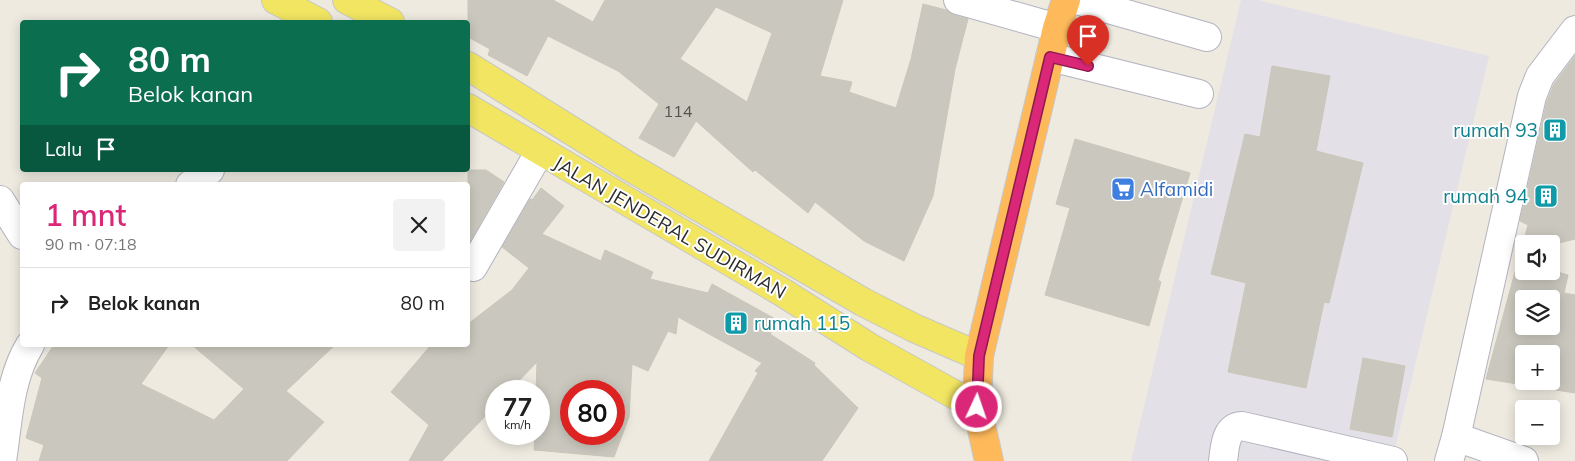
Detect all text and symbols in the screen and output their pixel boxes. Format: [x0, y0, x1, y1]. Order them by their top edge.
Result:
pin [1067, 15, 1109, 66]
icon: arrive [1074, 22, 1102, 50]
text: 80 m [128, 37, 211, 81]
icon: right [45, 40, 110, 105]
text: Belok kanan [128, 80, 253, 108]
house number: 114 [664, 101, 693, 121]
building icon: rumah 93 [1542, 117, 1568, 143]
place label: rumah 93 [1453, 118, 1538, 142]
icon: arrive [92, 135, 120, 163]
text: Lalu [45, 137, 82, 161]
street label: JALAN JENDERAL SUDIRMAN [549, 150, 791, 304]
supermarket icon: Alfamidi [1110, 176, 1136, 202]
place label: Alfamidi [1140, 177, 1213, 201]
building icon: rumah 94 [1533, 183, 1559, 209]
place label: rumah 94 [1443, 184, 1528, 208]
text: 1 mnt [45, 196, 126, 234]
button: close [393, 199, 445, 251]
text: 90 m · 07:18 [45, 234, 137, 254]
map controls [1515, 235, 1560, 445]
button: sound [1515, 235, 1560, 280]
icon: right [45, 289, 73, 317]
button: layers [1515, 290, 1560, 335]
text: Belok kanan [88, 291, 200, 315]
text: 80 m [401, 291, 445, 315]
building icon: rumah 115 [723, 310, 749, 336]
place label: rumah 115 [754, 311, 850, 335]
button: + [1515, 345, 1560, 390]
speed limit sign: 80 [560, 380, 625, 445]
position arrow [950, 380, 1002, 432]
text: 77 [502, 391, 533, 422]
button: − [1515, 400, 1560, 445]
text: km/h [504, 417, 531, 432]

